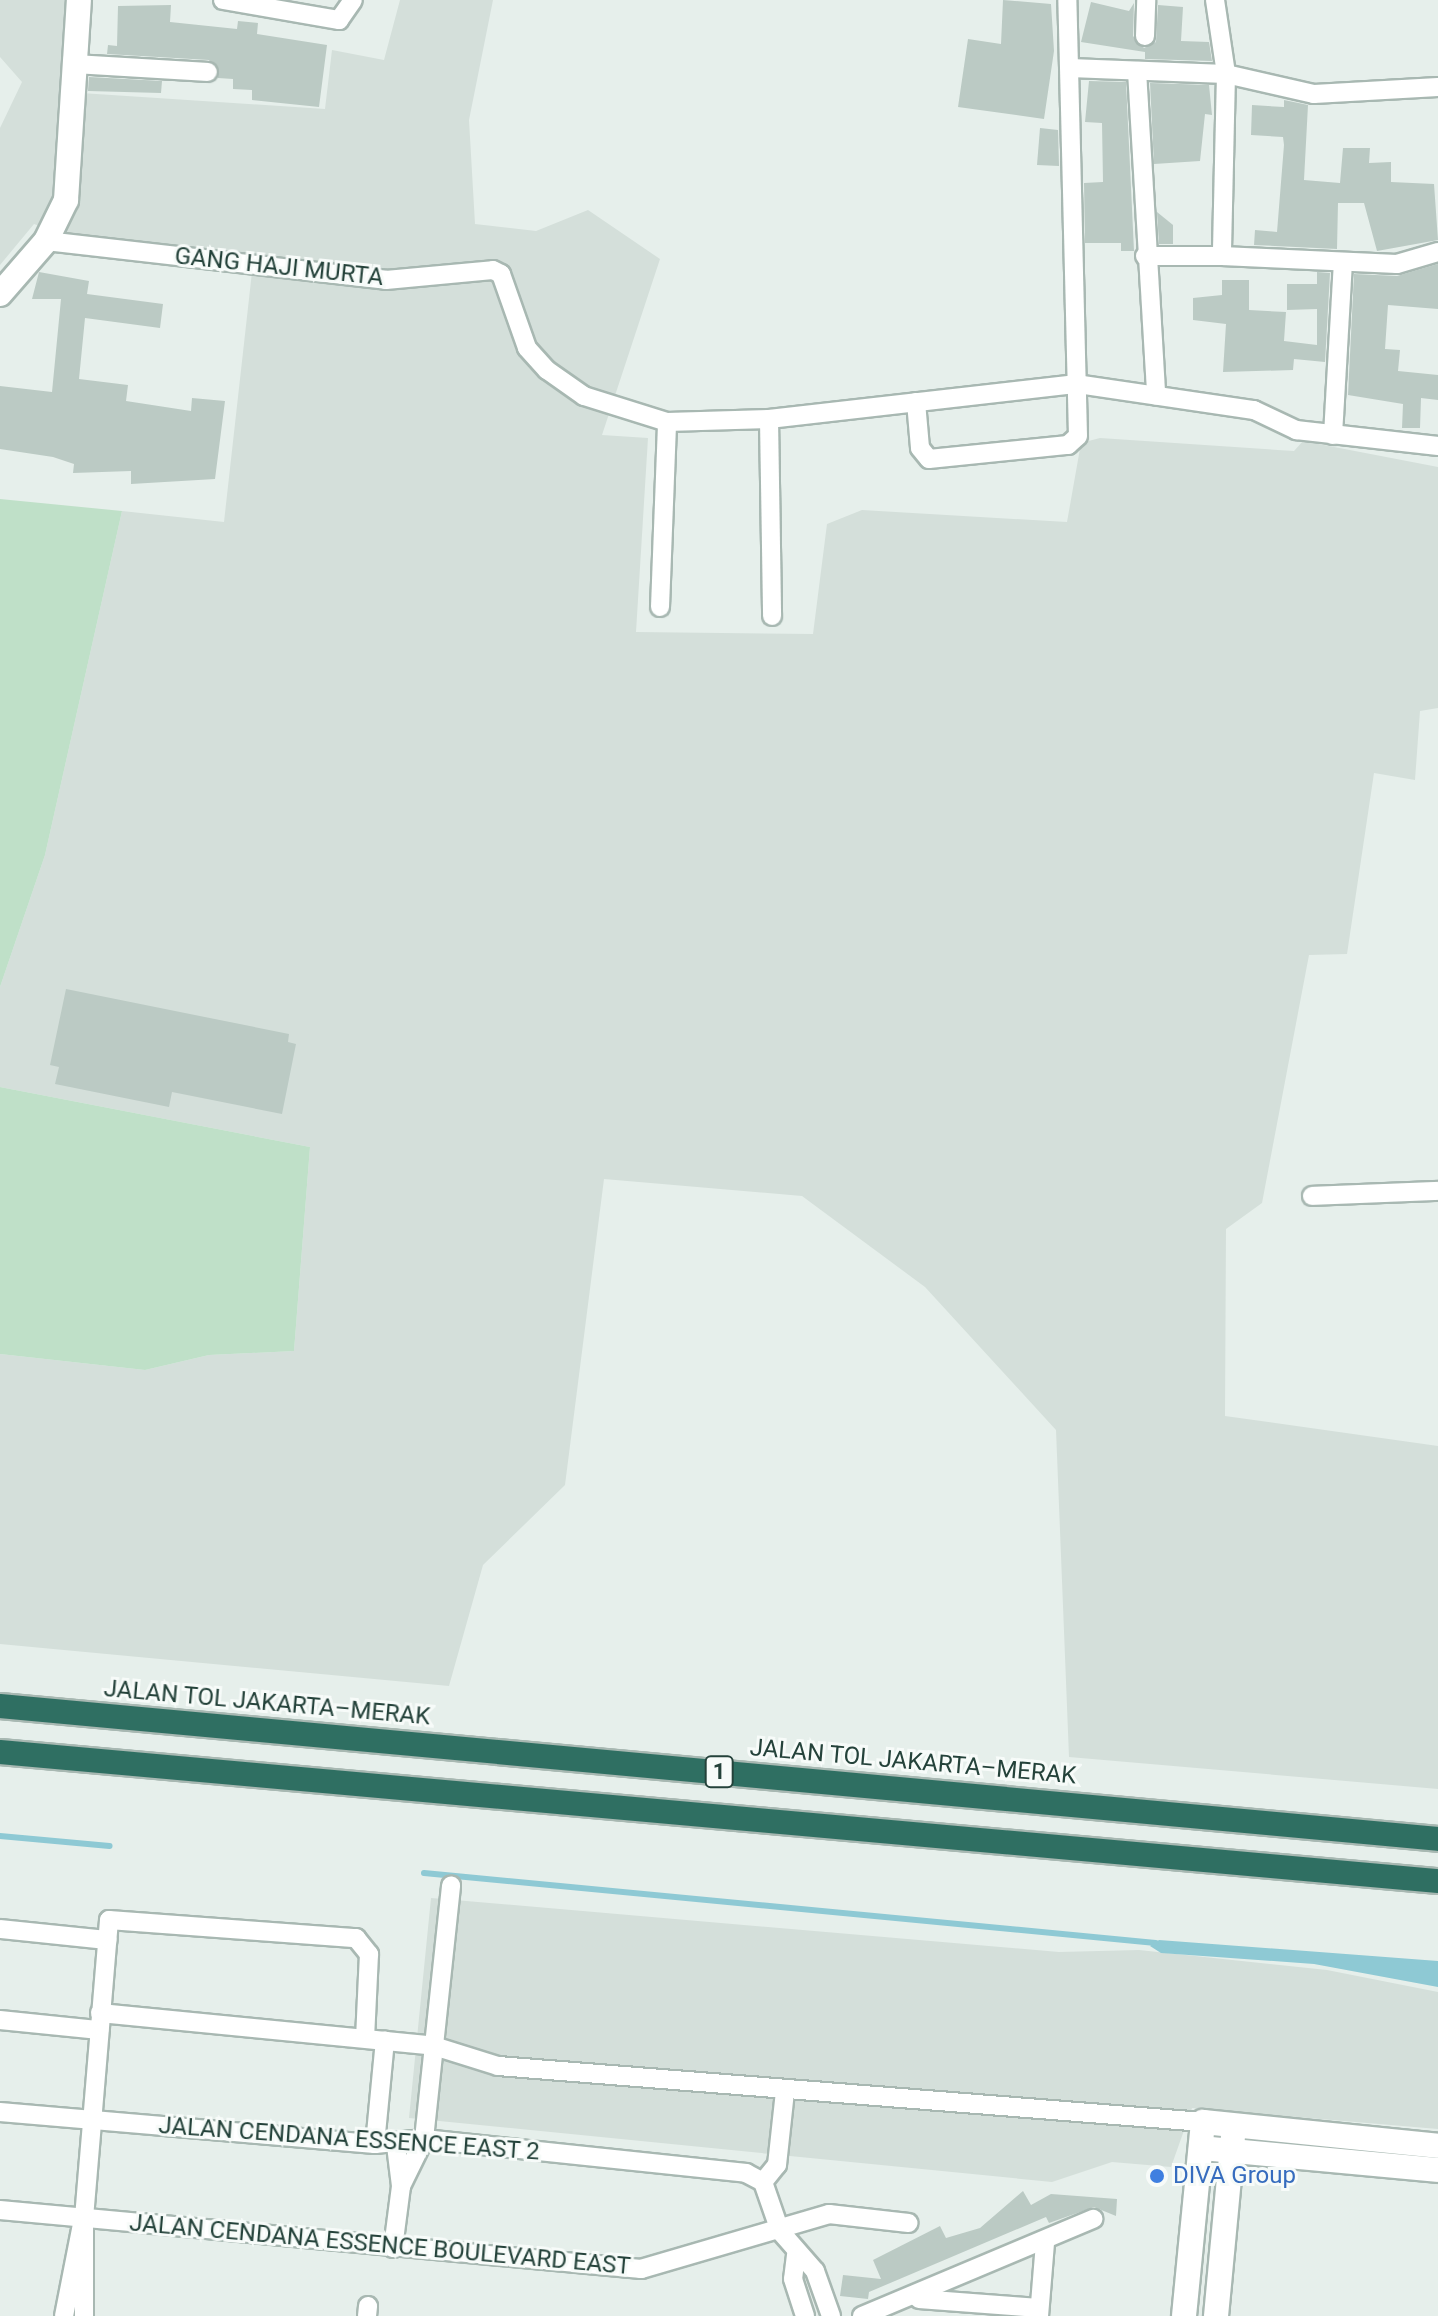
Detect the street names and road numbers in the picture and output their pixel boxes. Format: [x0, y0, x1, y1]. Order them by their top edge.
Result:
street label: GANG HAJI MURTA [173, 242, 385, 292]
street label: JALAN TOL JAKARTA–MERAK [102, 1674, 432, 1732]
street label: JALAN TOL JAKARTA–MERAK [748, 1733, 1078, 1791]
road number: 1 [703, 1754, 735, 1790]
street label: JALAN CENDANA ESSENCE EAST 2 [157, 2111, 541, 2167]
street label: JALAN CENDANA ESSENCE BOULEVARD EAST [128, 2209, 632, 2281]

